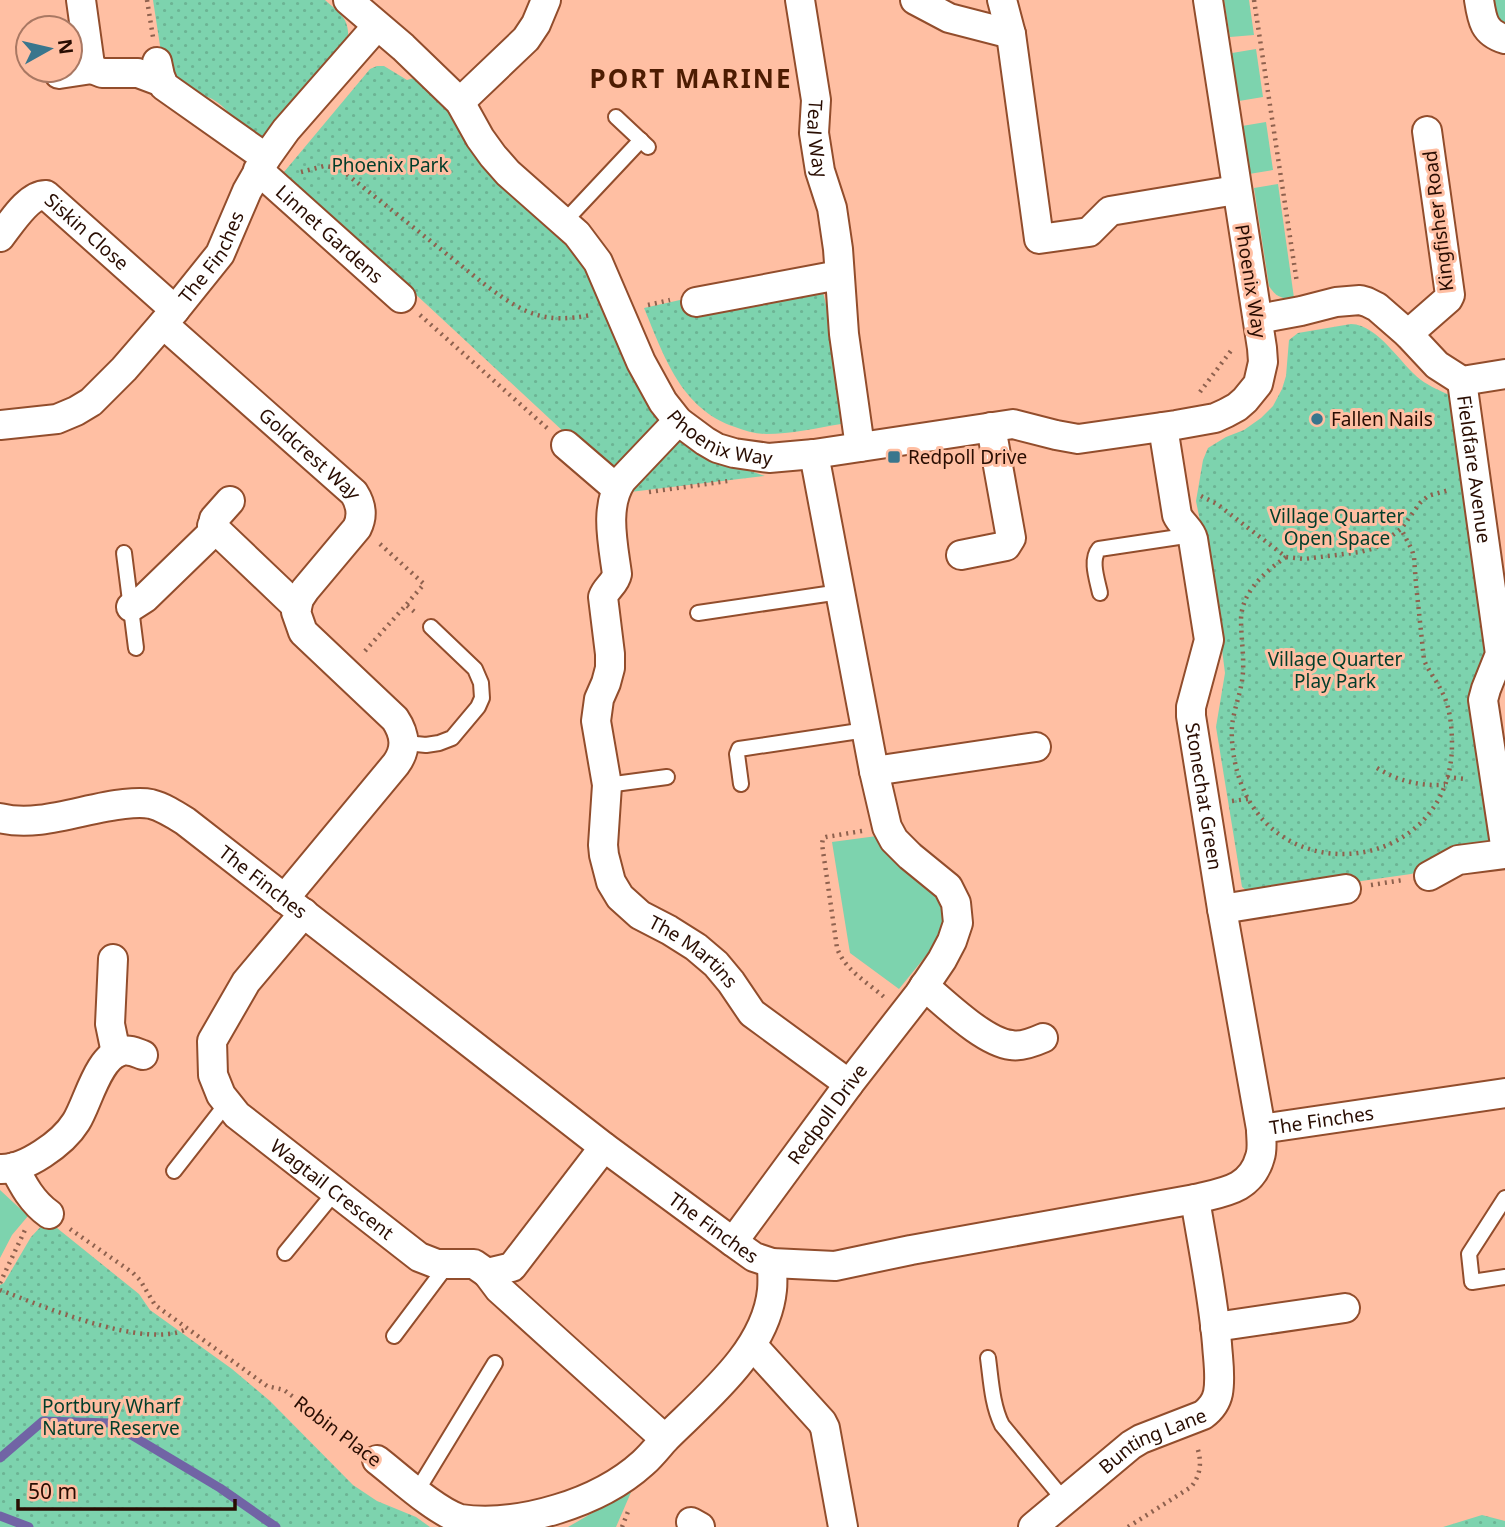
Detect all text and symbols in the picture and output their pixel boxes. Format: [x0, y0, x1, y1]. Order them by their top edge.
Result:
north arrow [14, 14, 84, 84]
text: N [52, 37, 80, 56]
district label: PORT MARINE [590, 60, 792, 96]
street label: Teal Way [801, 99, 834, 181]
street label: Kingfisher Road [1416, 149, 1460, 293]
park label: Phoenix Park [331, 152, 449, 178]
street label: Linnet Gardens [270, 179, 389, 289]
street label: Siskin Close [39, 187, 135, 276]
street label: The Finches [173, 207, 250, 309]
street label: Phoenix Way [1229, 222, 1273, 340]
street label: Fieldfare Avenue [1451, 393, 1497, 545]
street label: Goldcrest Way [253, 402, 368, 504]
street label: Phoenix Way [661, 404, 775, 471]
place label: Fallen Nails [1331, 406, 1433, 432]
marker: Fallen Nails [1309, 411, 1325, 427]
place label: Redpoll Drive [908, 444, 1027, 470]
marker: Redpoll Drive [886, 449, 902, 465]
park label: Village Quarter Open Space [1270, 503, 1404, 551]
park label: Village Quarter Play Park [1268, 646, 1402, 694]
street label: Stonechat Green [1179, 721, 1229, 872]
street label: The Finches [214, 839, 313, 924]
street label: The Martins [645, 909, 744, 993]
street label: Redpoll Drive [781, 1058, 873, 1170]
street label: The Finches [1268, 1100, 1375, 1141]
street label: Wagtail Crescent [265, 1133, 399, 1246]
street label: The Finches [664, 1186, 764, 1269]
street label: Robin Place [289, 1389, 387, 1473]
park label: Portbury Wharf Nature Reserve [42, 1393, 181, 1441]
street label: Bunting Lane [1093, 1402, 1210, 1480]
scale bar [18, 1468, 234, 1512]
text: 50 m [28, 1477, 77, 1505]

